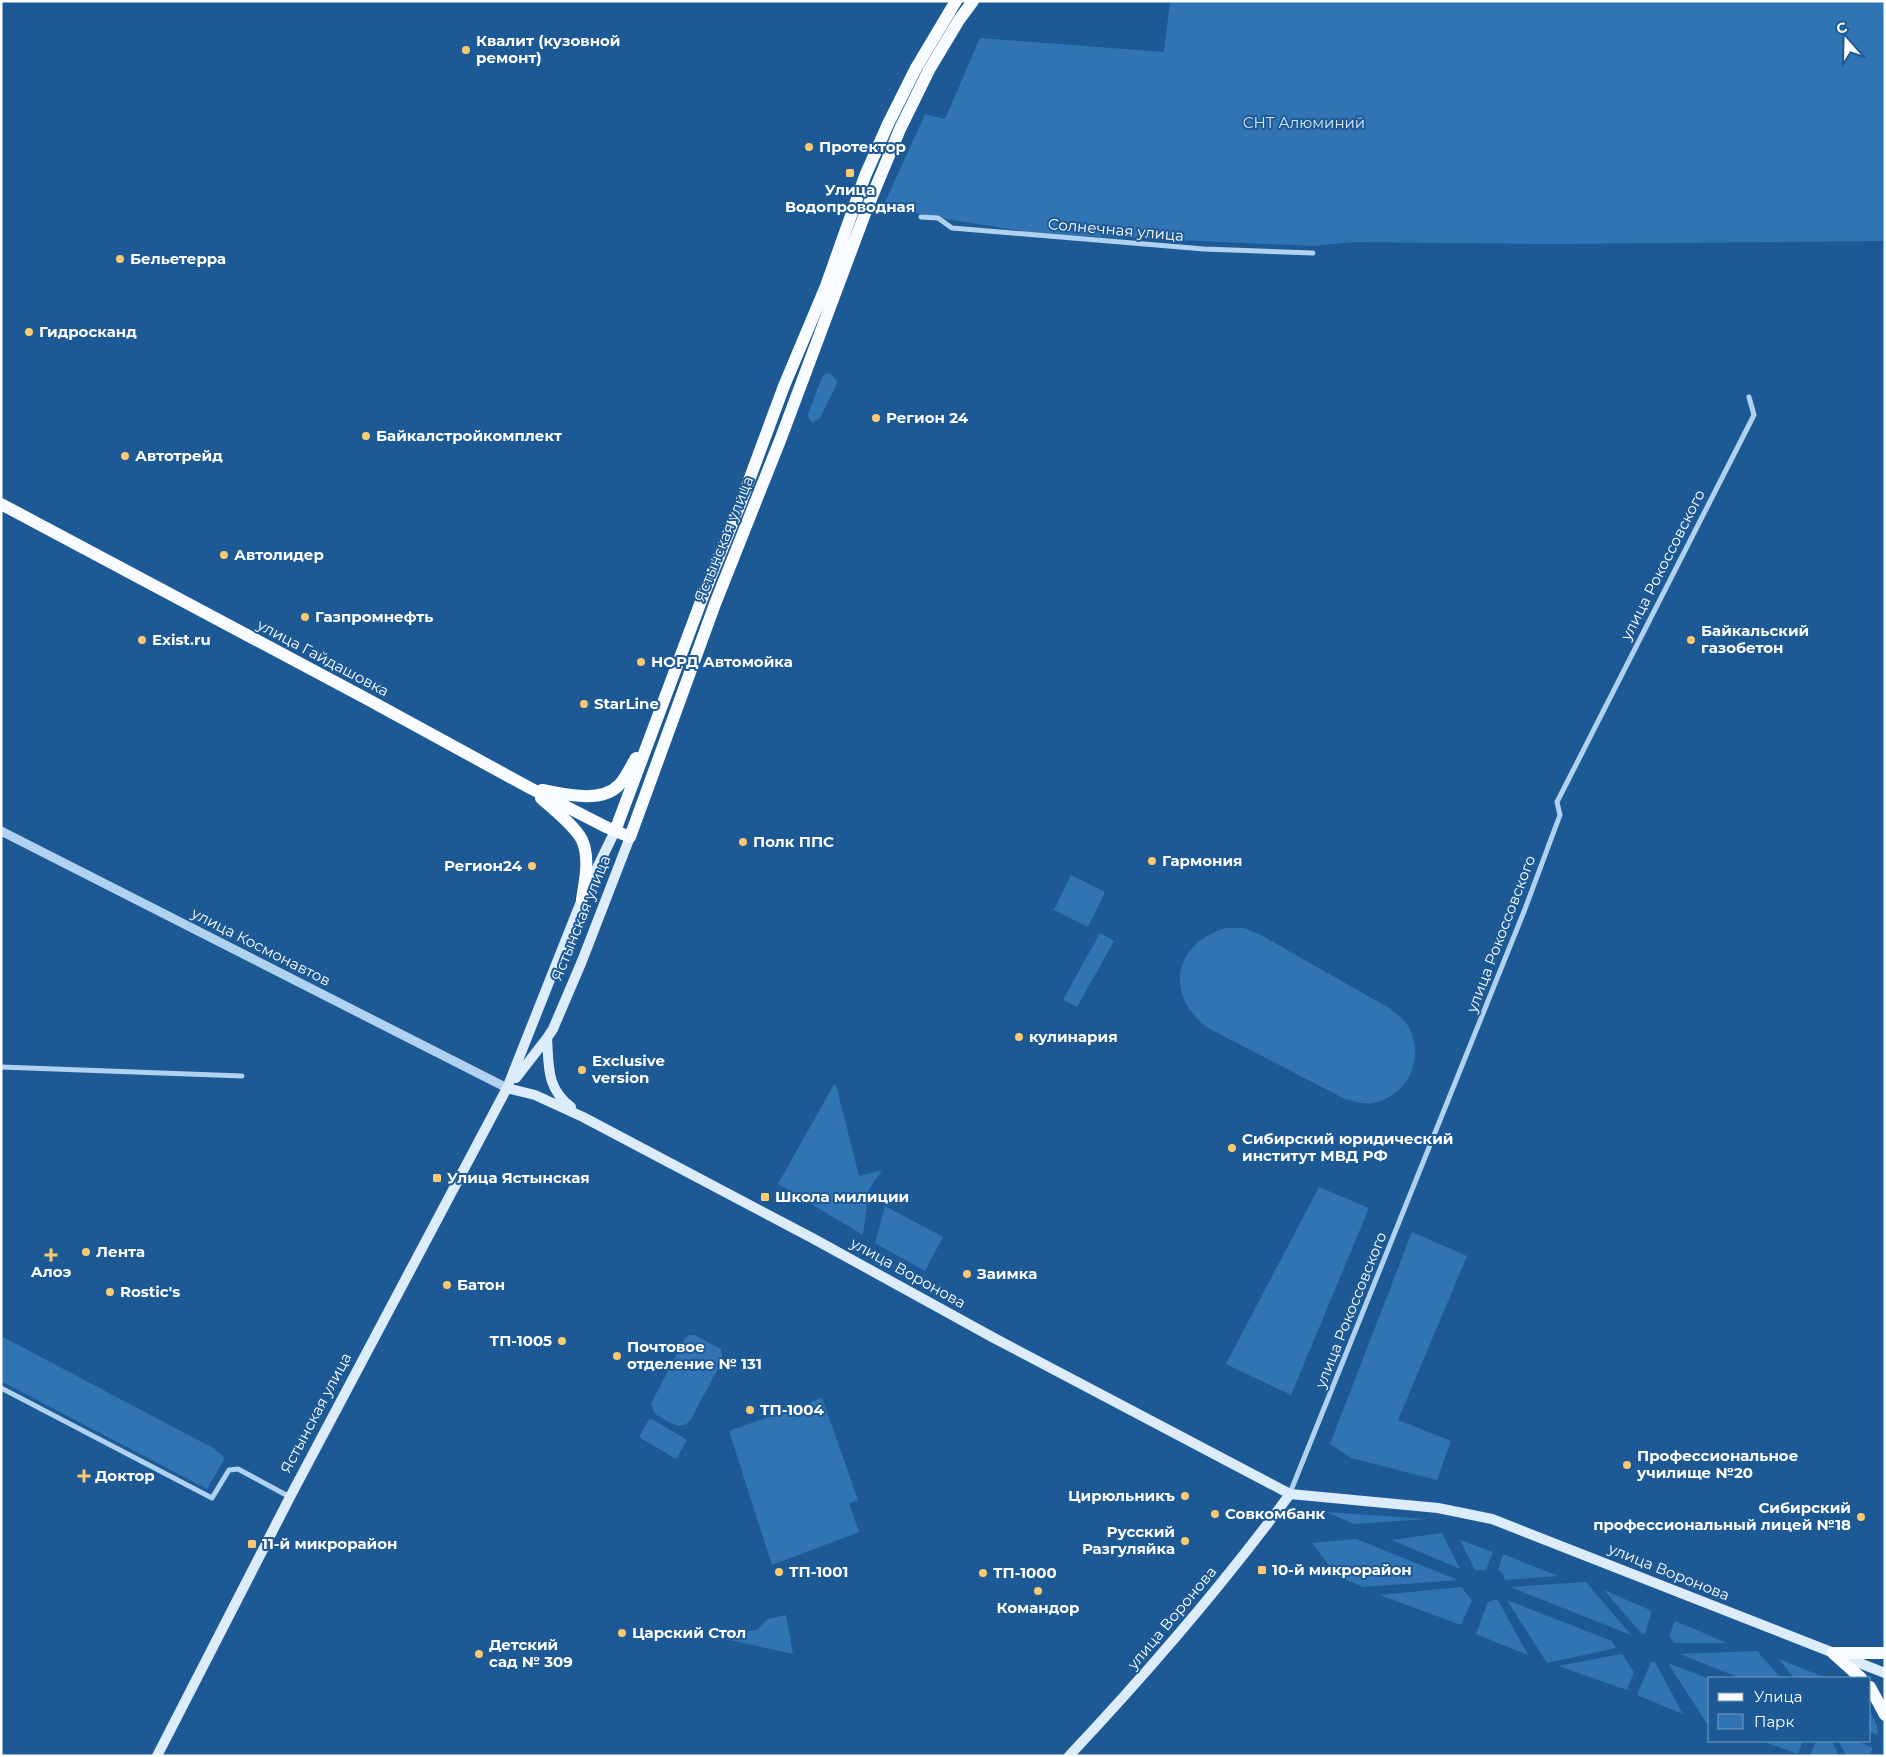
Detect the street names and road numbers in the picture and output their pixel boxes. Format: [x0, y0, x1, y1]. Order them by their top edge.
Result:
street label: Солнечная улица [1047, 214, 1185, 245]
street label: Ястынская улица [690, 473, 757, 604]
street label: улица Рокоссовского [1616, 486, 1709, 644]
street label: улица Гайдашовка [253, 614, 392, 700]
street label: Ястынская улица [547, 852, 614, 983]
street label: улица Рокоссовского [1461, 853, 1539, 1016]
street label: улица Космонавтов [188, 903, 334, 990]
street label: улица Рокоссовского [1310, 1229, 1391, 1392]
street label: улица Воронова [846, 1233, 969, 1312]
street label: Ястынская улица [276, 1349, 355, 1476]
street label: улица Воронова [1605, 1538, 1733, 1604]
street label: улица Воронова [1122, 1562, 1220, 1674]

